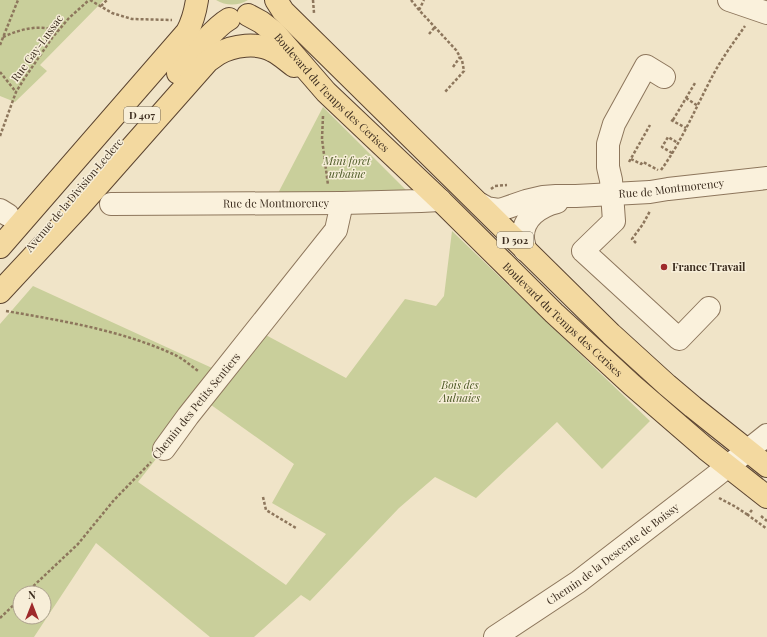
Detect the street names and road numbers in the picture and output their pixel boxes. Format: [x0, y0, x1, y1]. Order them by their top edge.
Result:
street label: Rue Gay-Lussac [7, 11, 66, 84]
street label: Boulevard du Temps des Cerises [271, 30, 393, 155]
road number: D 407 [124, 107, 160, 123]
street label: Avenue de la Division Leclerc [21, 135, 126, 255]
street label: Rue de Montmorency [618, 175, 725, 201]
street label: Rue de Montmorency [223, 195, 330, 211]
road number: D 502 [497, 232, 533, 248]
street label: Boulevard du Temps des Cerises [500, 259, 626, 380]
street label: Chemin des Petits Sentiers [148, 349, 243, 462]
street label: Chemin de la Descente de Boissy [543, 499, 682, 608]

